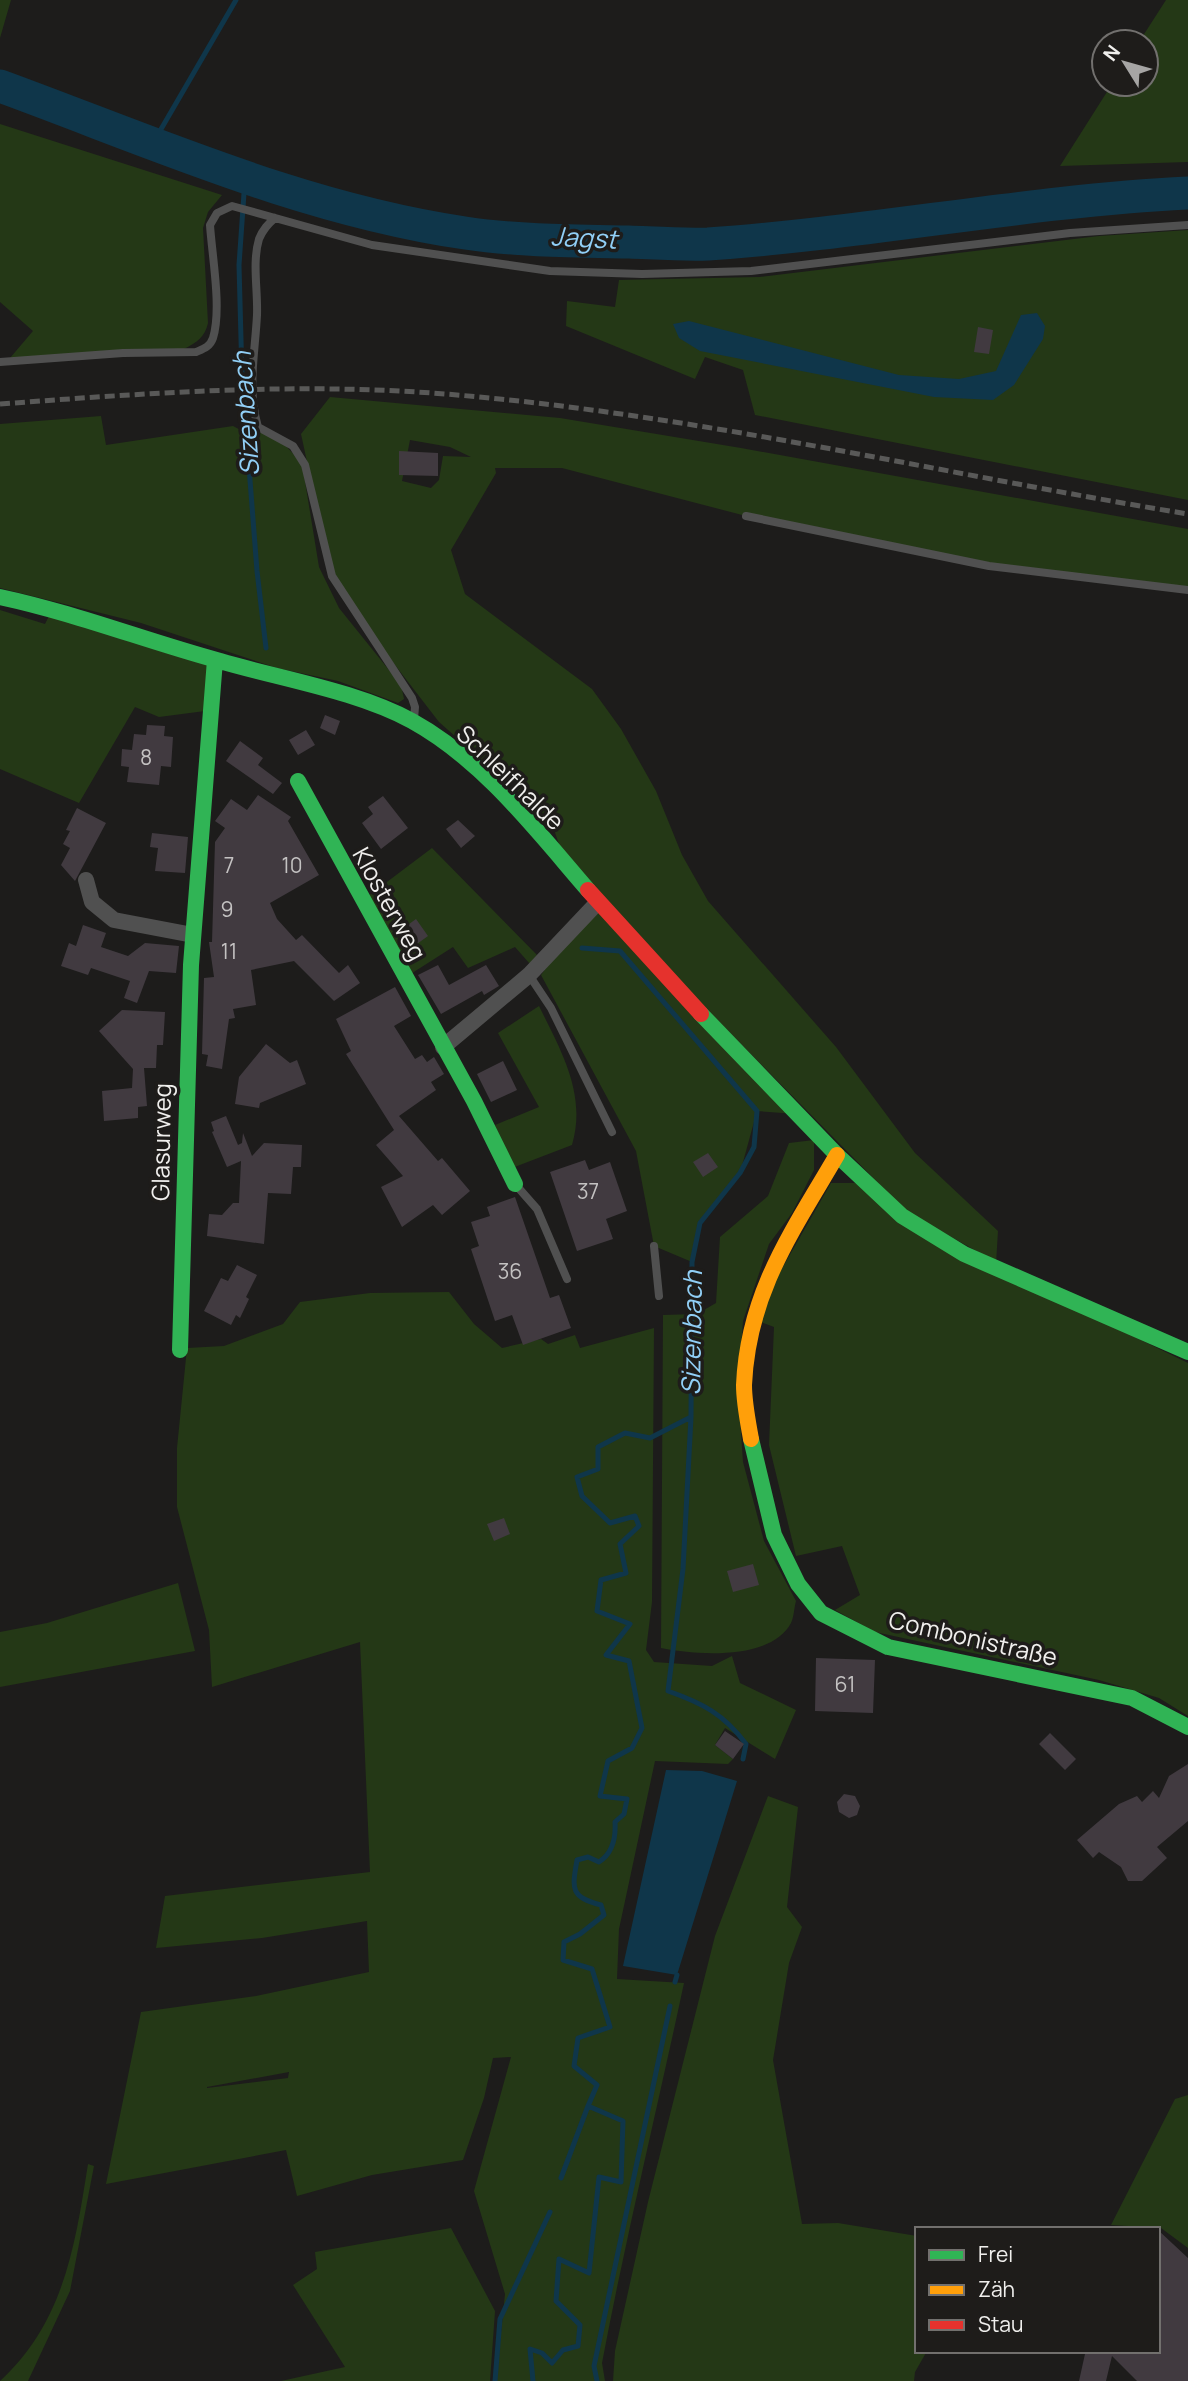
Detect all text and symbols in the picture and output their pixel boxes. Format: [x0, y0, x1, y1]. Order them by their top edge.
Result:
north arrow [1090, 28, 1160, 98]
text: N [1097, 39, 1126, 66]
water label: Jagst [550, 217, 621, 257]
water label: Sizenbach [223, 349, 267, 478]
street label: Schleifhalde [450, 717, 572, 837]
house number: 8 [140, 743, 152, 771]
street label: Klosterweg [346, 841, 435, 966]
house number: 7 [224, 851, 234, 879]
house number: 10 [282, 851, 303, 879]
house number: 9 [220, 895, 234, 923]
house number: 11 [221, 937, 237, 965]
street label: Glasurweg [143, 1083, 178, 1201]
house number: 37 [577, 1177, 599, 1205]
house number: 36 [498, 1257, 522, 1285]
water label: Sizenbach [672, 1269, 710, 1396]
street label: Combonistraße [886, 1602, 1061, 1673]
house number: 61 [835, 1670, 855, 1698]
legend [915, 2227, 1160, 2353]
text: Frei [978, 2240, 1013, 2268]
text: Zäh [978, 2275, 1015, 2303]
text: Stau [978, 2310, 1024, 2338]

